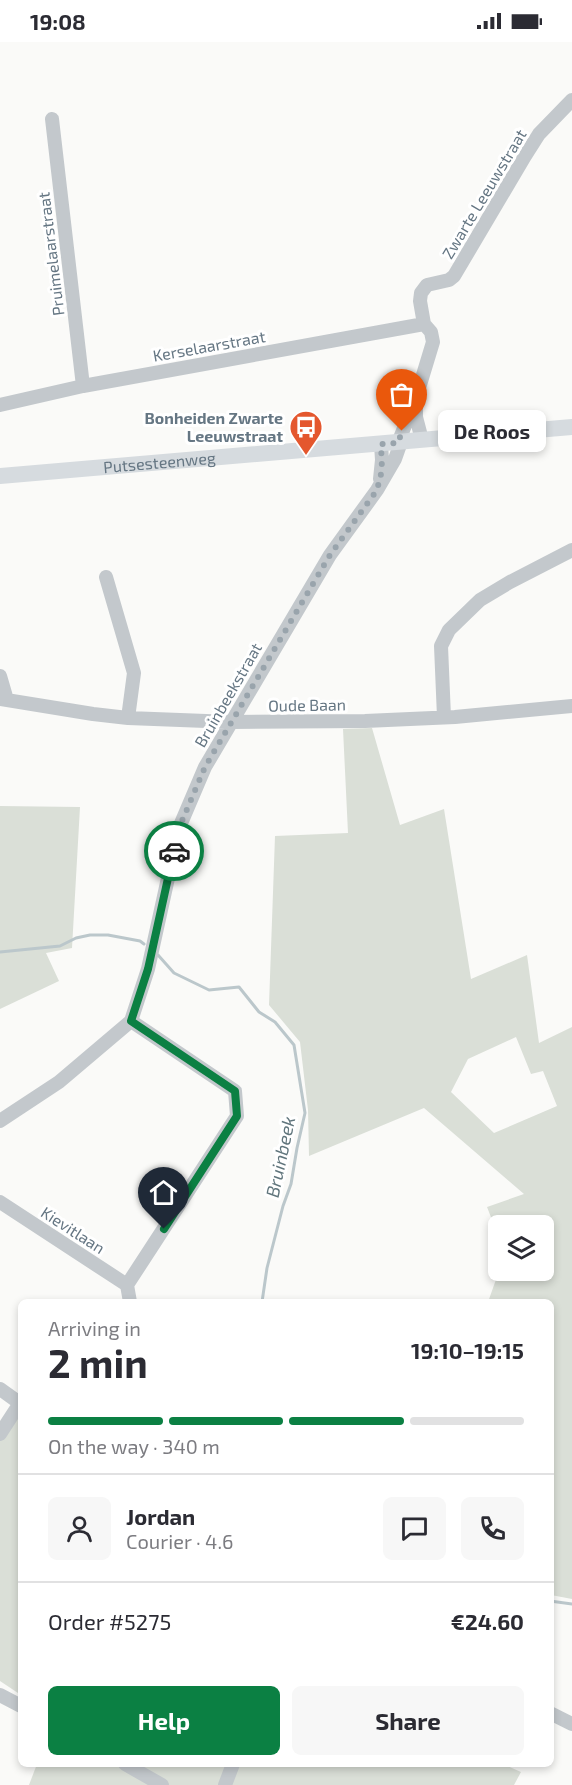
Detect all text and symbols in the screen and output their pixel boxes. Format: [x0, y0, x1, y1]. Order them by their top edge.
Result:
text: 19:08 [30, 8, 86, 34]
street label: Zwarte Leeuwstraat [437, 126, 530, 262]
street label: Pruimelaarstraat [33, 191, 68, 317]
street label: Kerselaarstraat [151, 326, 267, 365]
pin [376, 369, 427, 431]
icon: bag [385, 378, 418, 411]
place label: Bonheiden Zwarte Leeuwstraat [145, 408, 283, 445]
bus stop icon: Bonheiden Zwarte Leeuwstraat [288, 409, 324, 456]
callout: De Roos [438, 410, 546, 452]
text: De Roos [454, 419, 530, 443]
street label: Putsesteenweg [102, 448, 216, 476]
street label: Bruinbeekstraat [190, 639, 265, 750]
street label: Oude Baan [268, 694, 346, 715]
courier [144, 821, 204, 881]
icon: car [158, 835, 191, 868]
water label: Bruinbeek [261, 1114, 299, 1199]
pin [138, 1167, 189, 1229]
icon: home [147, 1176, 180, 1209]
street label: Kievitlaan [38, 1202, 109, 1257]
map controls [488, 1215, 554, 1281]
button: layers [488, 1215, 554, 1281]
text: Arriving in [48, 1316, 141, 1340]
text: 19:10–19:15 [411, 1337, 524, 1363]
text: 2 min [48, 1339, 148, 1386]
text: On the way · 340 m [48, 1434, 220, 1458]
button: person [48, 1497, 111, 1560]
button: chat [383, 1497, 446, 1560]
button: phone [461, 1497, 524, 1560]
text: Jordan [126, 1503, 195, 1529]
text: Courier · 4.6 [126, 1529, 233, 1553]
text: Order #5275 [48, 1608, 171, 1634]
text: €24.60 [451, 1608, 524, 1634]
button: Help [48, 1686, 280, 1755]
button: Share [292, 1686, 524, 1755]

